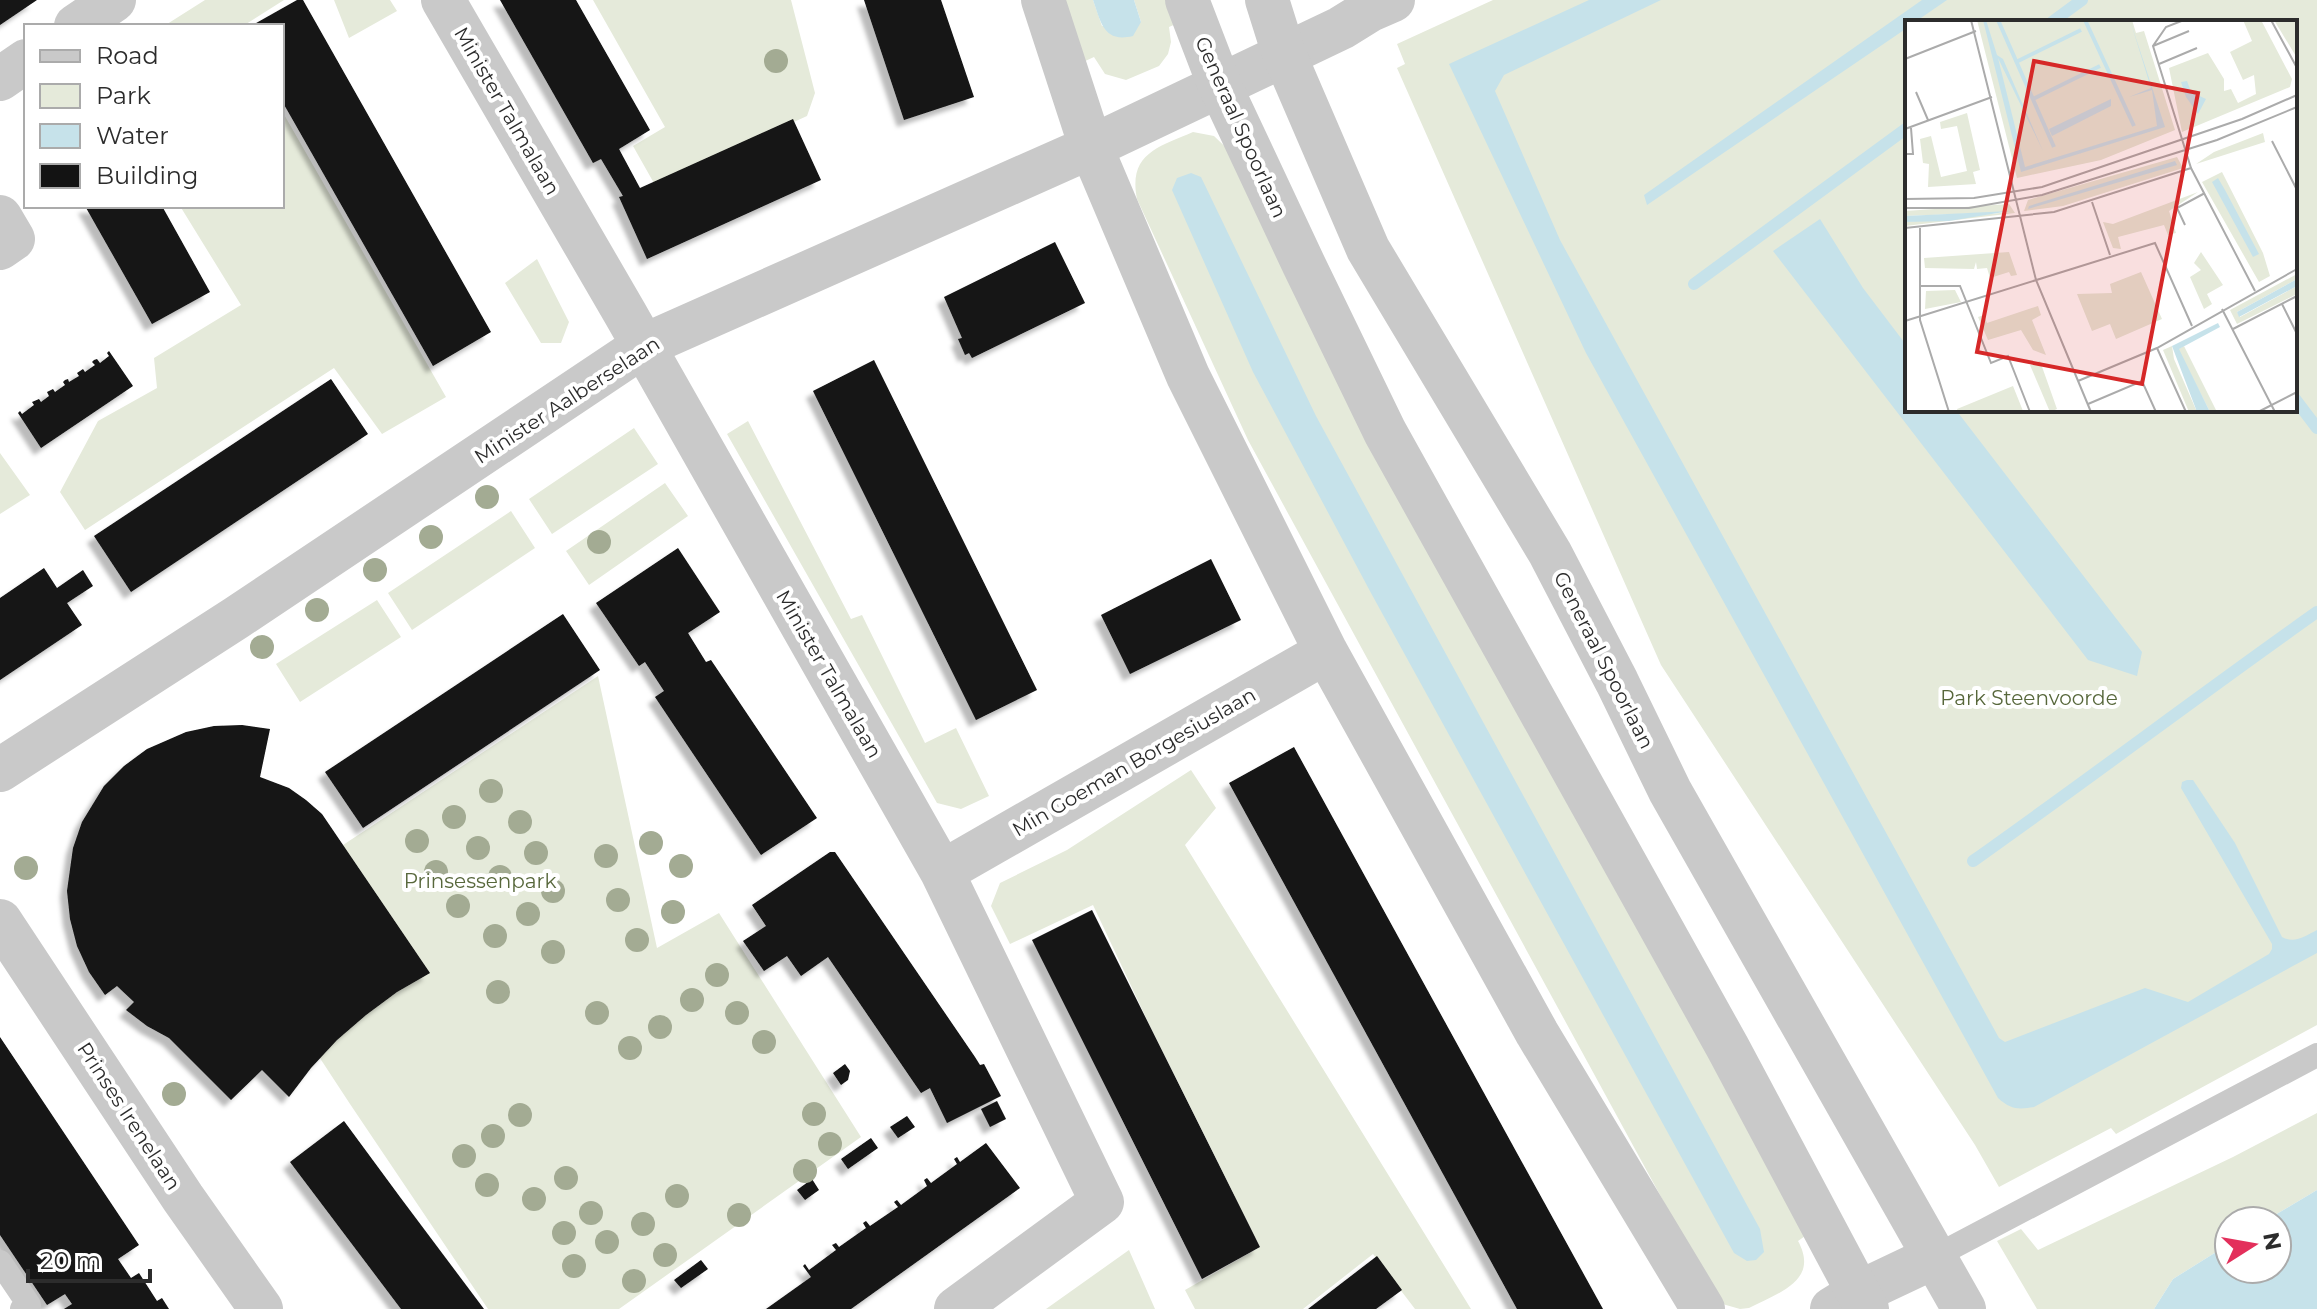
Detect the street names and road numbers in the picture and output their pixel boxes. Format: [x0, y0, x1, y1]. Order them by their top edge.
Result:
street label: Minister Talmalaan [449, 23, 565, 199]
street label: Generaal Spoorlaan [1190, 33, 1292, 221]
street label: Minister Aalberselaan [470, 331, 664, 469]
street label: Generaal Spoorlaan [1549, 567, 1659, 753]
street label: Minister Talmalaan [771, 586, 887, 762]
street label: Min Goeman Borgesiuslaan [1008, 682, 1260, 842]
street label: Prinses Irenelaan [72, 1038, 186, 1194]

